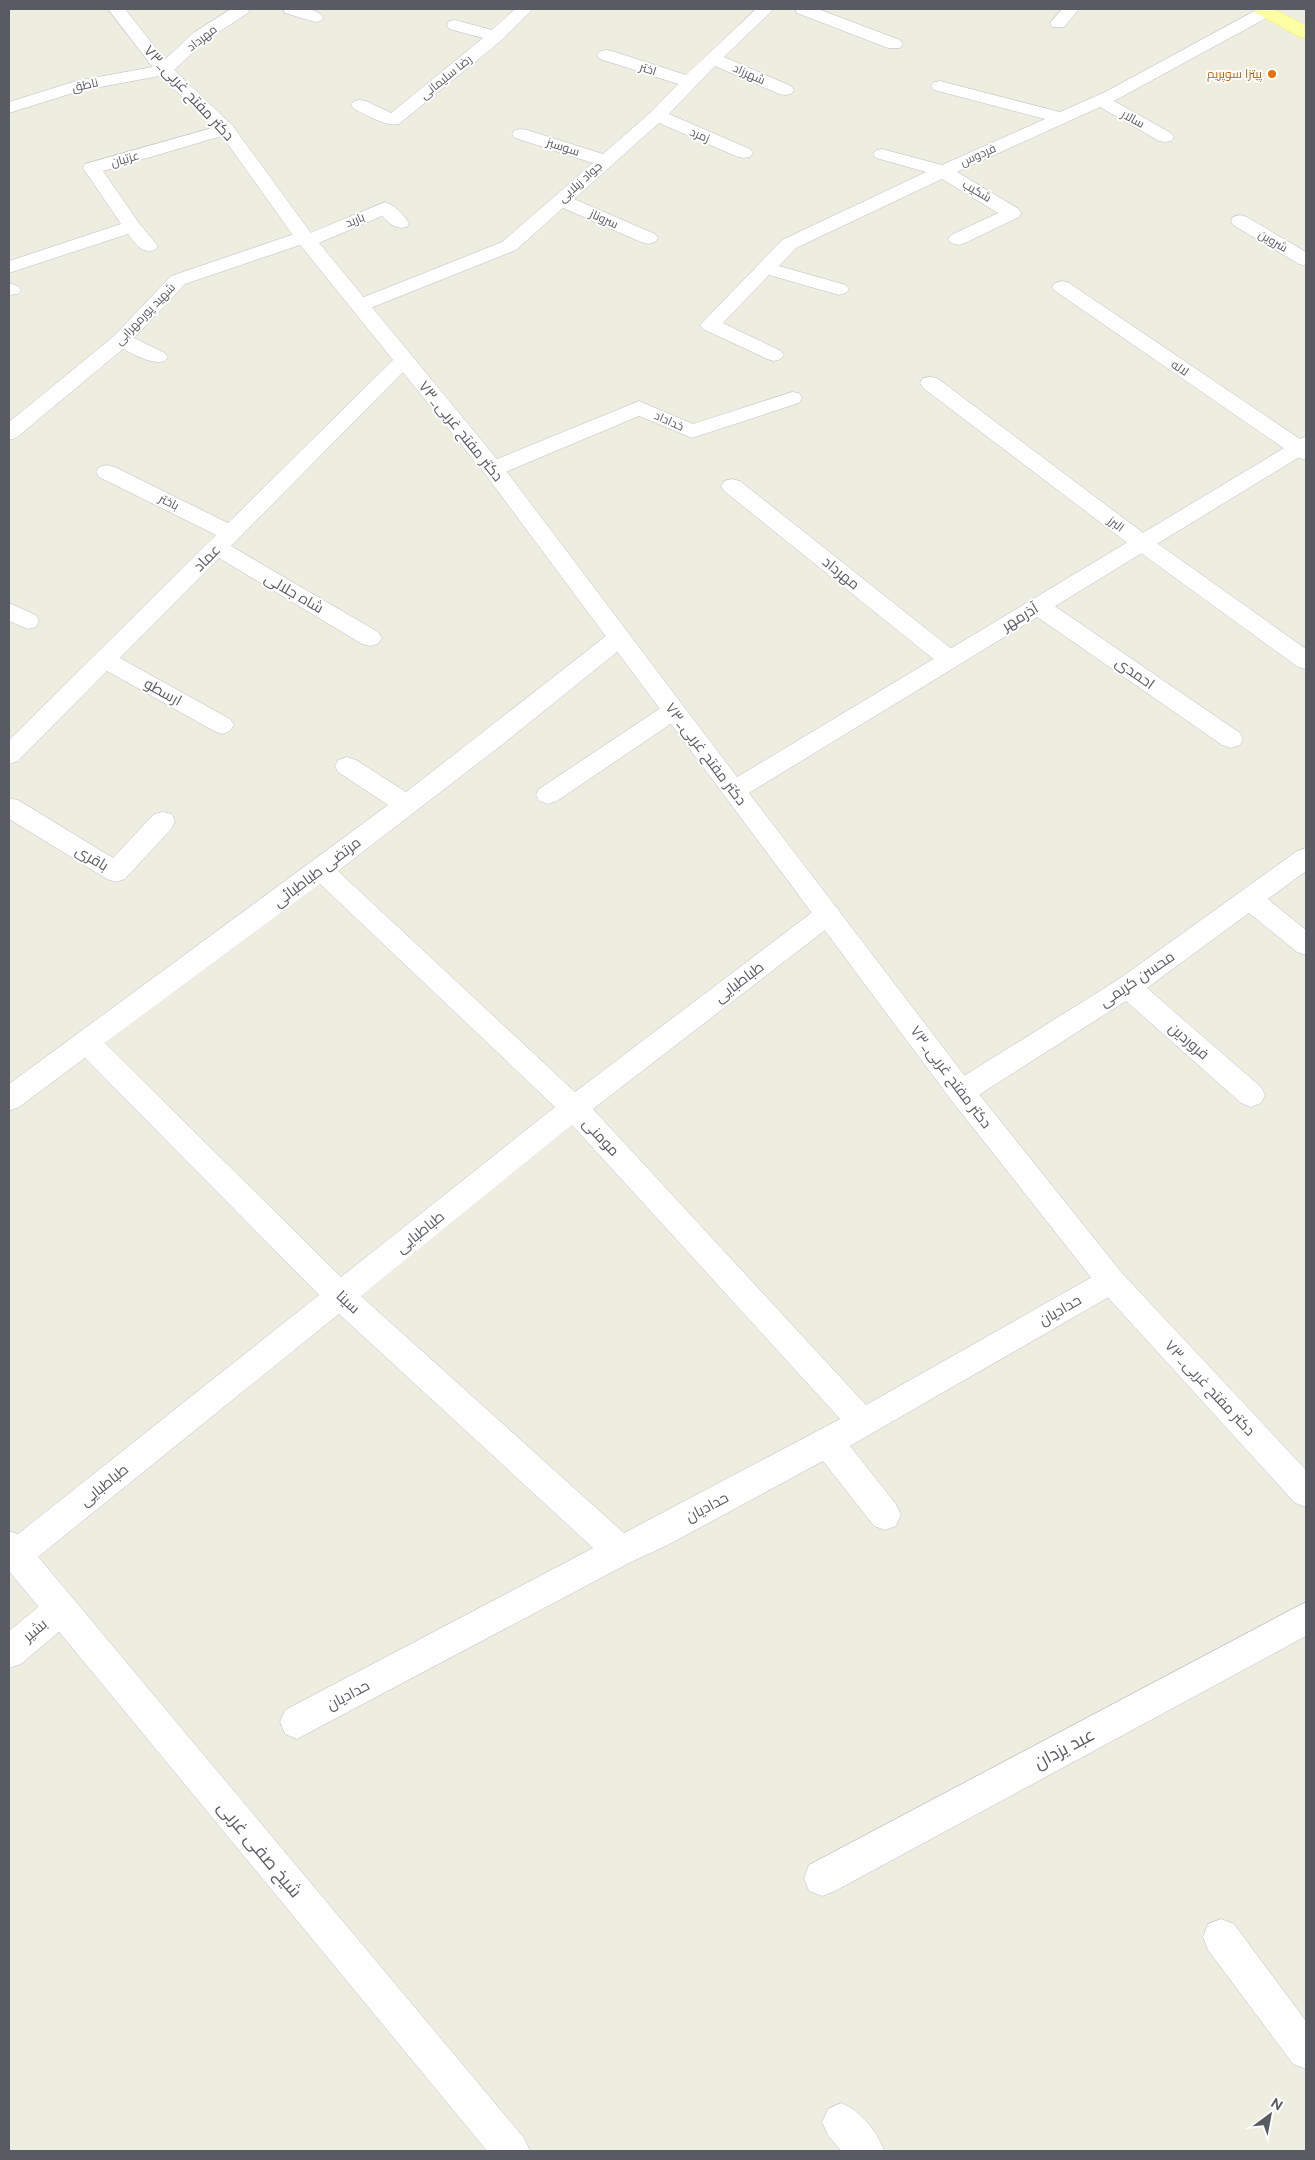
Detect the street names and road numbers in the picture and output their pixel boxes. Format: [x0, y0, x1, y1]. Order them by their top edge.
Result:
street label: مهرداد [184, 22, 220, 54]
street label: ۷۳_دکتر مفتح غربی [139, 42, 238, 146]
street label: رضا سلیمانی [417, 52, 475, 102]
street label: اختر [637, 59, 658, 78]
street label: شهرزاد [731, 61, 767, 87]
street label: ناطق [71, 75, 99, 95]
street label: سالار [1118, 106, 1147, 131]
street label: زمرد [688, 125, 712, 145]
street label: سوسبز [544, 135, 581, 159]
street label: فردوس [958, 141, 998, 169]
street label: عزتیان [109, 148, 141, 170]
street label: جواد زیلایی [555, 159, 605, 205]
street label: شکیب [960, 177, 994, 205]
street label: سروناز [587, 206, 620, 231]
street label: باربد [343, 210, 367, 230]
street label: شروین [1256, 227, 1290, 255]
street label: شهید پورمهرابی [112, 280, 179, 349]
street label: لاله [1169, 357, 1191, 379]
street label: ۷۳_دکتر مفتح غربی [413, 377, 507, 486]
street label: خداداد [652, 408, 686, 434]
street label: باختر [156, 491, 181, 513]
street label: البرز [1104, 513, 1127, 535]
street label: عماد [190, 541, 224, 575]
street label: مهرداد [818, 553, 863, 594]
street label: شاه جلالی [261, 569, 327, 618]
street label: آذرمهر [998, 599, 1042, 636]
street label: احمدی [1111, 653, 1158, 694]
street label: ارسطو [141, 674, 185, 710]
street label: ۷۳_دکتر مفتح غربی [660, 699, 751, 810]
street label: مرتضی طباطبائی [270, 833, 365, 912]
street label: باقری [72, 841, 112, 876]
street label: محسن کریمی [1096, 947, 1179, 1012]
street label: طباطبایی [711, 958, 768, 1007]
street label: فروردین [1165, 1019, 1213, 1064]
street label: ۷۳_دکتر مفتح غربی [905, 1022, 996, 1133]
street label: مومنی [578, 1114, 623, 1160]
street label: طباطبایی [392, 1207, 449, 1258]
street label: سینا [332, 1287, 364, 1317]
street label: حدادیان [1036, 1291, 1085, 1330]
street label: ۷۳_دکتر مفتح غربی [1160, 1337, 1259, 1441]
street label: طباطبایی [76, 1460, 133, 1511]
street label: حدادیان [682, 1488, 732, 1527]
street label: بشیر [19, 1615, 51, 1646]
street label: حدادیان [323, 1676, 373, 1715]
street label: عبد یزدان [1030, 1723, 1098, 1774]
street label: شیخ صفی غربی [212, 1796, 306, 1903]

